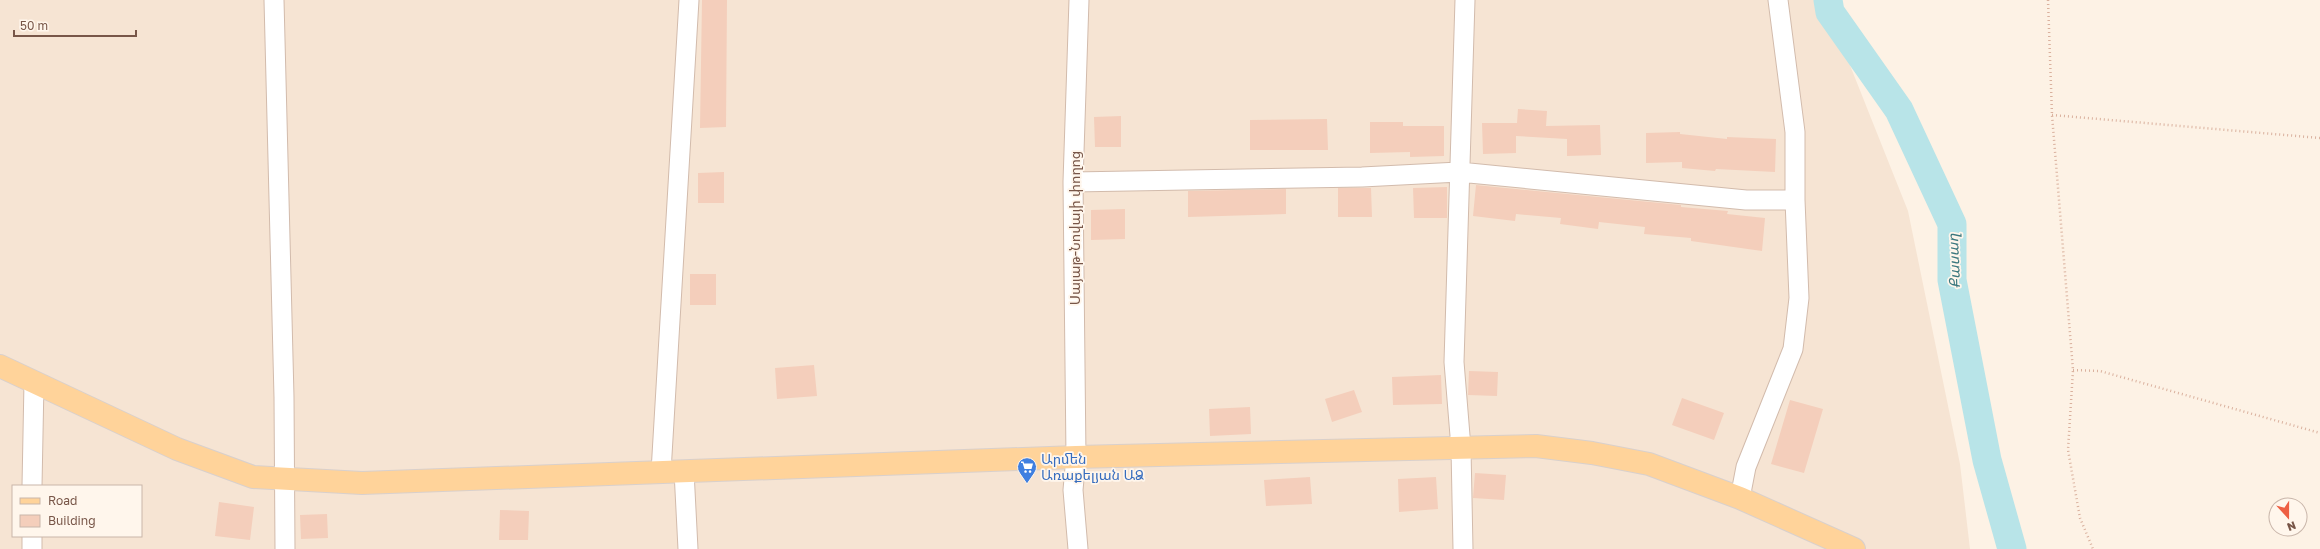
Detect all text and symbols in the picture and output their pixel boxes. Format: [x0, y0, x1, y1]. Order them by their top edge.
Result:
scale bar [14, 12, 136, 38]
text: 50 m [20, 18, 48, 33]
street label: Սայաթ-Նովայի փողոց [1066, 151, 1083, 305]
water label: Քասաղ [1943, 232, 1964, 289]
place label: Արմեն Առաքելյան ԱՁ [1041, 450, 1144, 483]
supermarket icon: Արմեն Առաքելյան ԱՁ [1016, 456, 1038, 484]
legend [12, 485, 142, 537]
text: Road [48, 493, 77, 508]
north arrow [2268, 497, 2308, 537]
text: Building [48, 513, 96, 528]
text: N [2286, 519, 2298, 534]

